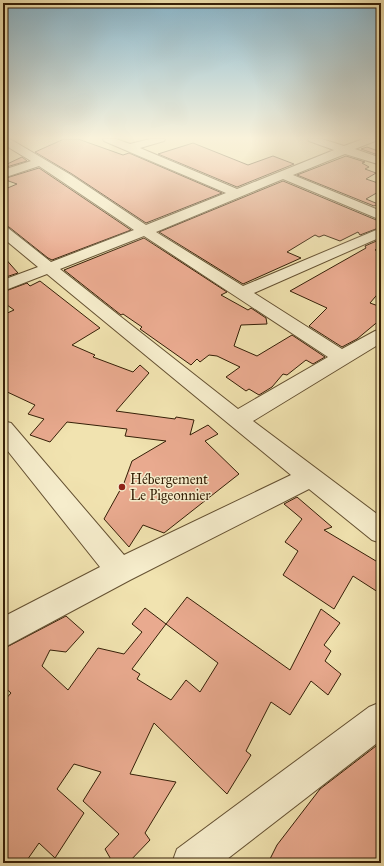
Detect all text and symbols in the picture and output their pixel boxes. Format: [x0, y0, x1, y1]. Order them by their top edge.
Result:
place label: Hébergement Le Pigeonnier [130, 471, 211, 504]
marker: Hébergement Le Pigeonnier [117, 482, 127, 492]

